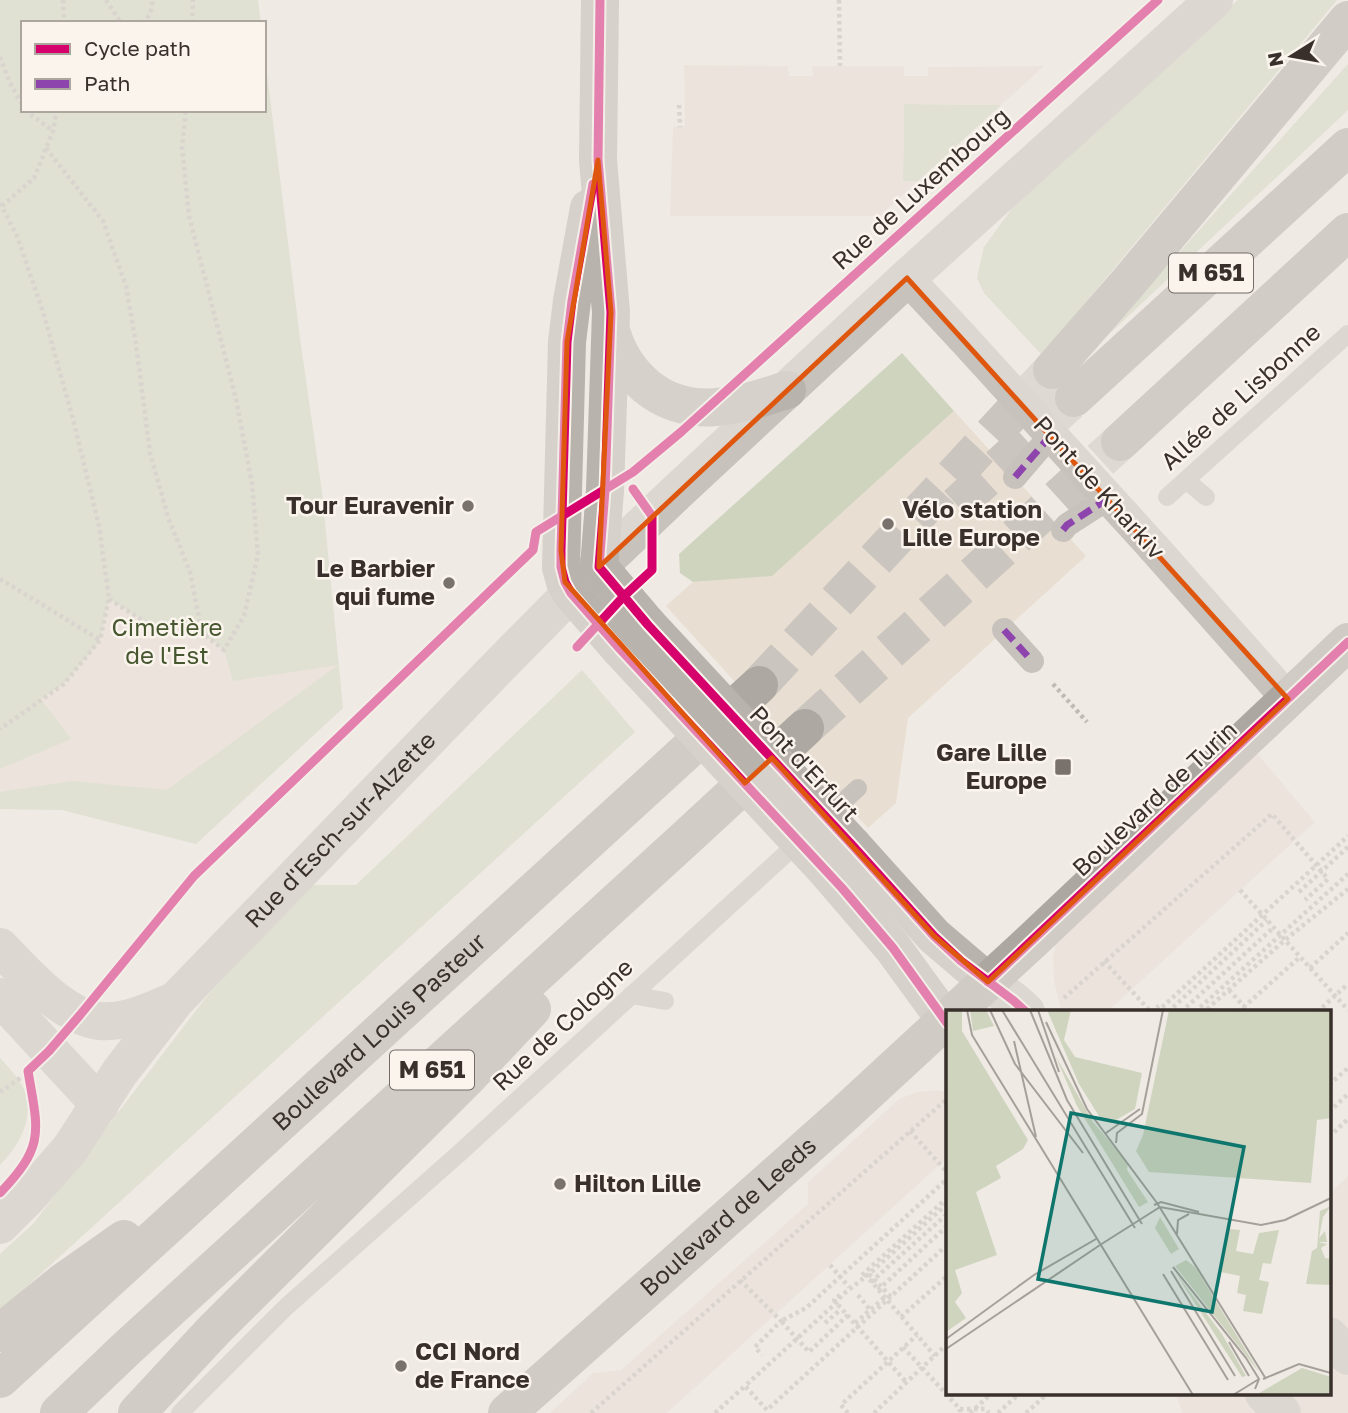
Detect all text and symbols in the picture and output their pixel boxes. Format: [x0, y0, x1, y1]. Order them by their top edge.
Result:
legend [21, 21, 266, 112]
north arrow [1257, 21, 1327, 91]
text: Cycle path [84, 35, 191, 61]
text: N [1262, 50, 1287, 69]
text: Path [84, 70, 131, 96]
street label: Rue de Luxembourg [826, 101, 1014, 275]
road number: M 651 [1169, 254, 1253, 292]
street label: Allée de Lisbonne [1154, 317, 1326, 475]
street label: Pont de Kharkiv [1028, 410, 1172, 564]
place label: Tour Euravenir [286, 490, 454, 519]
place label: Vélo station Lille Europe [902, 494, 1042, 551]
marker: Tour Euravenir [460, 498, 476, 514]
marker: Vélo station Lille Europe [880, 516, 896, 532]
place label: Le Barbier qui fume [316, 553, 435, 610]
marker: Le Barbier qui fume [441, 575, 457, 591]
park label: Cimetière de l'Est [112, 612, 222, 669]
street label: Pont d'Erfurt [744, 699, 866, 827]
street label: Boulevard de Turin [1066, 714, 1242, 882]
street label: Rue d'Esch-sur-Alzette [238, 725, 441, 933]
place label: Gare Lille Europe [936, 737, 1047, 794]
marker: Gare Lille Europe [1053, 757, 1073, 777]
street label: Boulevard Louis Pasteur [266, 926, 491, 1136]
street label: Rue de Cologne [486, 952, 638, 1096]
inset map [946, 1010, 1330, 1396]
road number: M 651 [390, 1050, 474, 1090]
street label: Boulevard de Leeds [633, 1130, 821, 1301]
place label: Hilton Lille [574, 1168, 701, 1197]
marker: Hilton Lille [552, 1176, 568, 1192]
place label: CCI Nord de France [415, 1336, 530, 1393]
marker: CCI Nord de France [393, 1358, 409, 1374]

